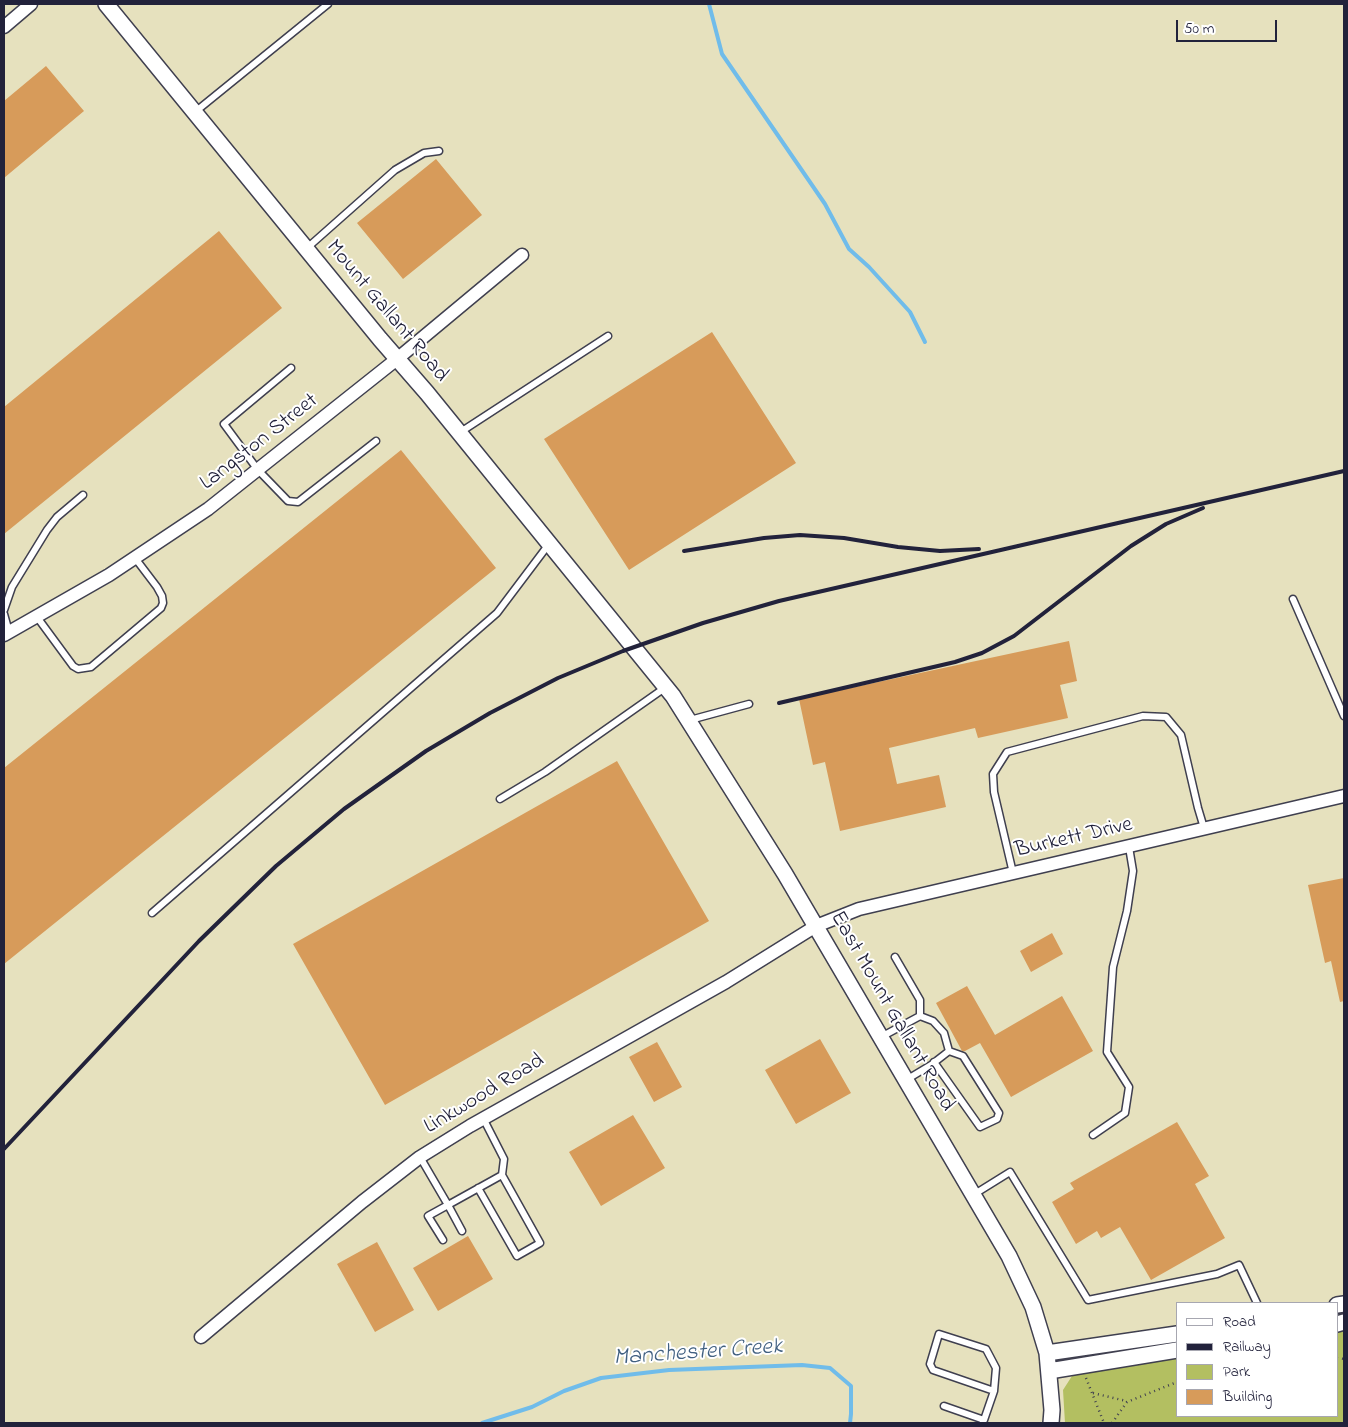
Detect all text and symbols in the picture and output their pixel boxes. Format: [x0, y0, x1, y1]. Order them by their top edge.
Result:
scale bar [1178, 10, 1279, 42]
text: 50 m [1184, 18, 1214, 40]
street label: Mount Gallant Road [319, 235, 453, 389]
street label: Langston Street [196, 389, 324, 497]
street label: Burkett Drive [1013, 813, 1135, 865]
street label: East Mount Gallant Road [823, 907, 959, 1117]
street label: Linkwood Road [420, 1049, 550, 1141]
legend [1176, 1302, 1338, 1417]
text: Road [1223, 1311, 1256, 1333]
water label: Manchester Creek [613, 1334, 783, 1374]
text: Railway [1223, 1336, 1271, 1358]
text: Park [1223, 1361, 1250, 1383]
text: Building [1223, 1386, 1272, 1408]

